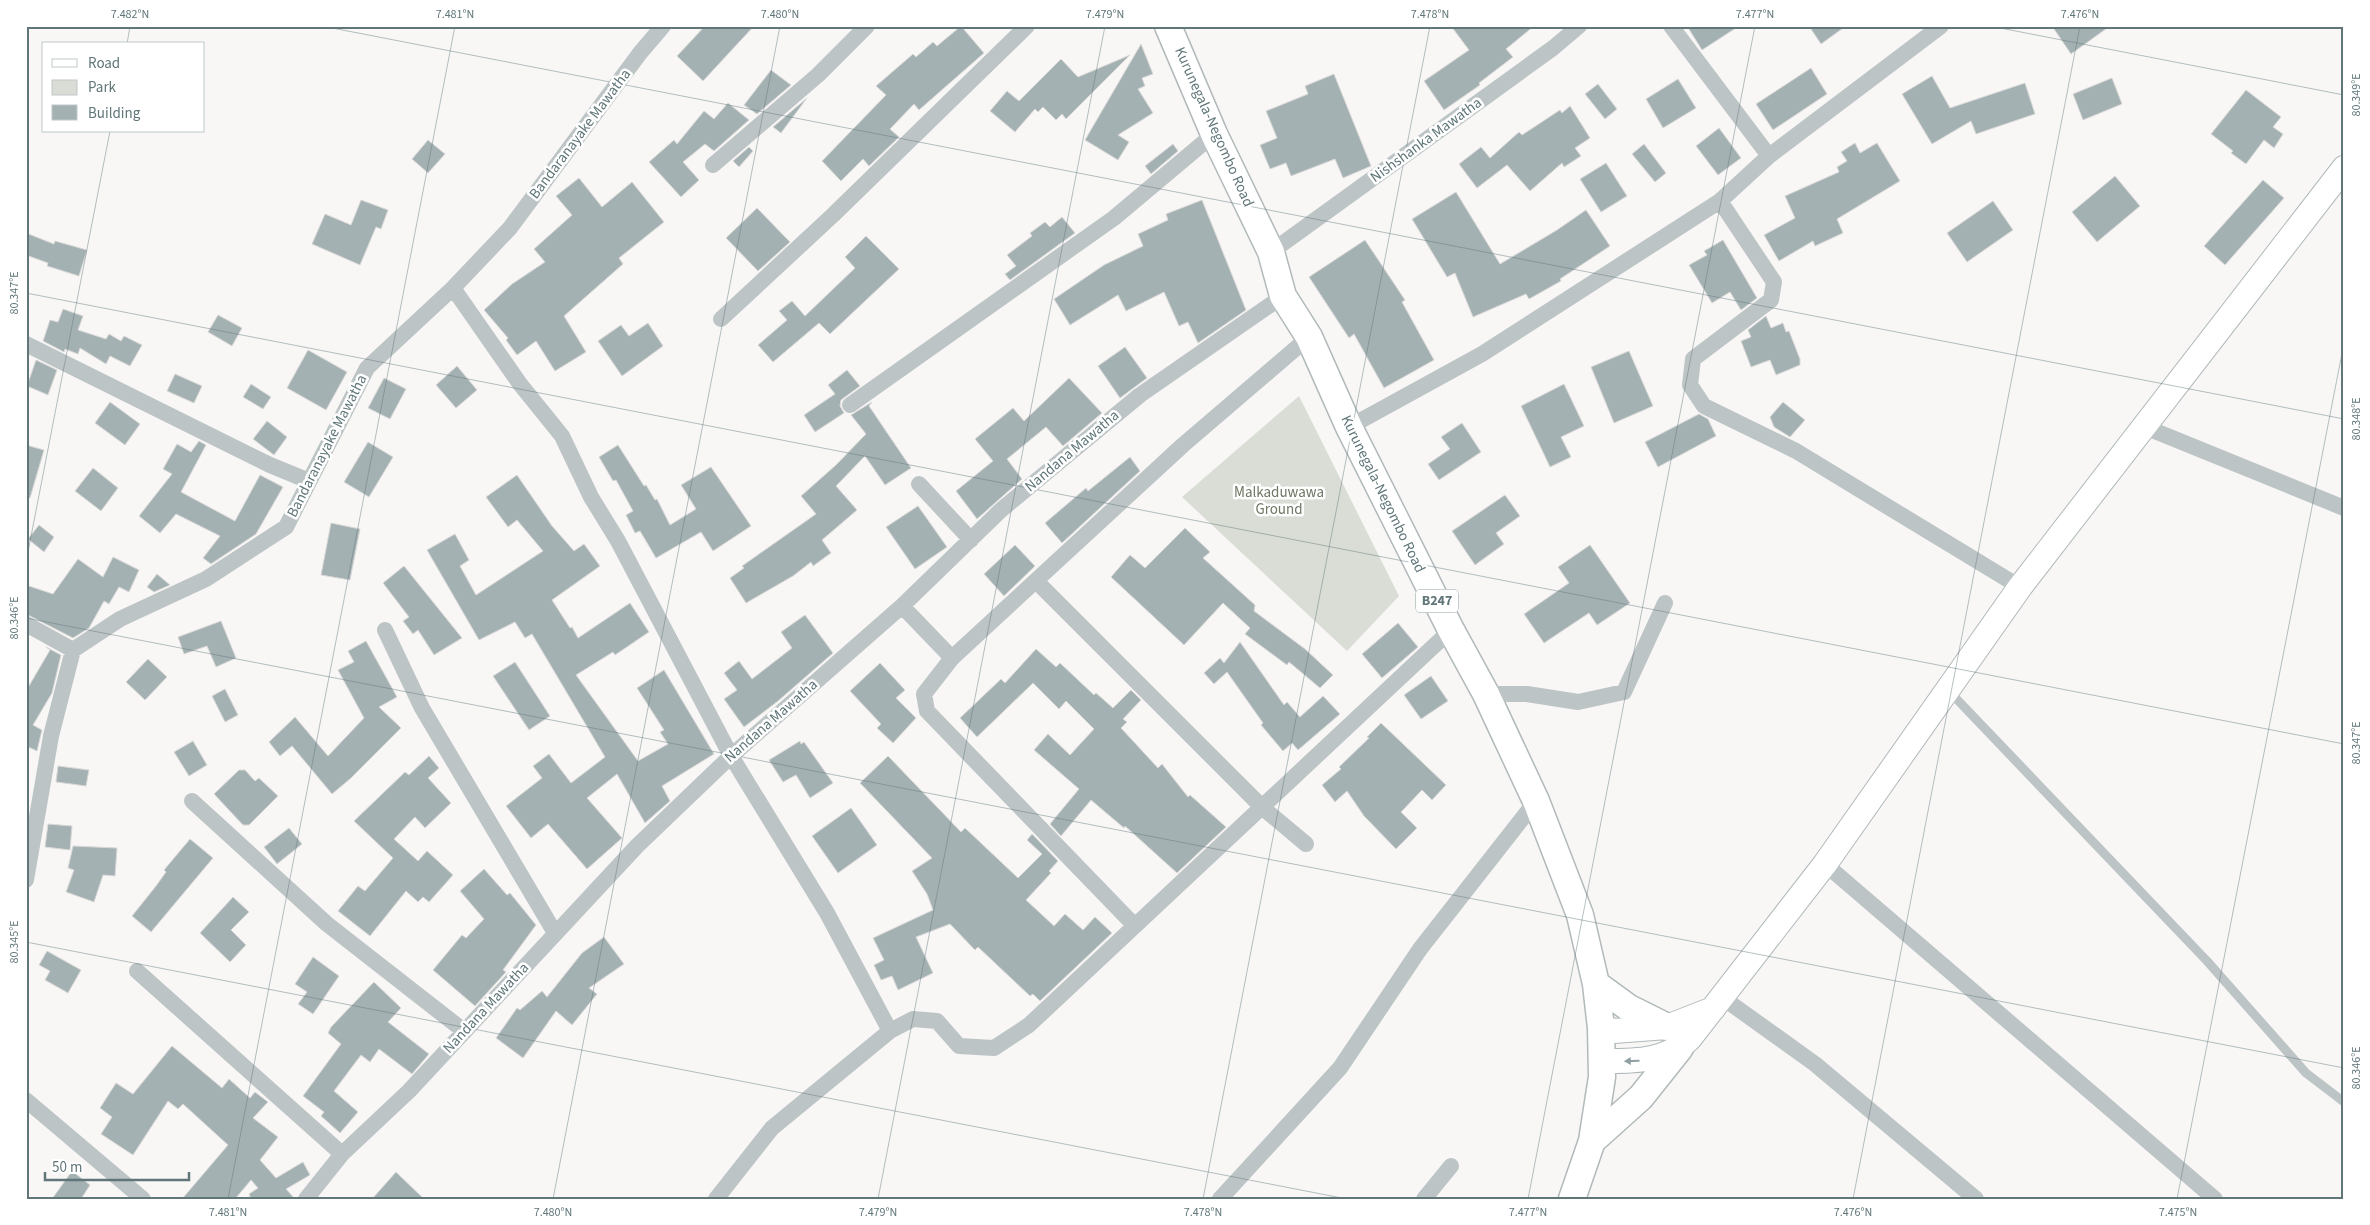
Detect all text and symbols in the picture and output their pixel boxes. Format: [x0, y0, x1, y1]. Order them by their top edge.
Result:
text: 7.482°N [111, 6, 149, 23]
text: 7.481°N [436, 6, 474, 23]
text: 7.480°N [761, 6, 799, 23]
text: 7.479°N [1086, 6, 1124, 23]
text: 7.478°N [1411, 6, 1449, 23]
text: 7.477°N [1736, 6, 1774, 23]
text: 7.476°N [2061, 6, 2099, 23]
legend [42, 42, 205, 132]
street label: Kurunegala-Negombo Road [1169, 44, 1259, 210]
text: Road [88, 53, 120, 74]
street label: Bandaranayake Mawatha [524, 65, 636, 203]
text: 80.349°E [2348, 73, 2365, 117]
text: Park [88, 77, 117, 98]
street label: Nishshanka Mawatha [1366, 92, 1486, 188]
text: Building [88, 103, 141, 124]
text: 80.347°E [6, 271, 23, 315]
street label: Bandaranayake Mawatha [282, 371, 372, 521]
text: 80.348°E [2348, 397, 2365, 441]
street label: Nandana Mawatha [1020, 405, 1124, 497]
street label: Kurunegala-Negombo Road [1336, 412, 1430, 576]
park label: Malkaduwawa Ground [1234, 482, 1324, 520]
road number: B247 [1416, 590, 1458, 612]
text: 80.346°E [6, 596, 23, 640]
street label: Nandana Mawatha [720, 675, 822, 767]
text: 80.347°E [2348, 721, 2365, 765]
text: 80.345°E [6, 920, 23, 964]
street label: Nandana Mawatha [438, 958, 534, 1058]
text: 80.346°E [2348, 1046, 2365, 1090]
one-way arrow [1624, 1057, 1640, 1065]
scale bar [45, 1150, 189, 1182]
text: 50 m [52, 1157, 82, 1178]
text: 7.481°N [209, 1204, 247, 1221]
text: 7.480°N [534, 1204, 572, 1221]
text: 7.479°N [859, 1204, 897, 1221]
text: 7.478°N [1184, 1204, 1222, 1221]
text: 7.477°N [1509, 1204, 1547, 1221]
text: 7.476°N [1834, 1204, 1872, 1221]
text: 7.475°N [2159, 1204, 2197, 1221]

